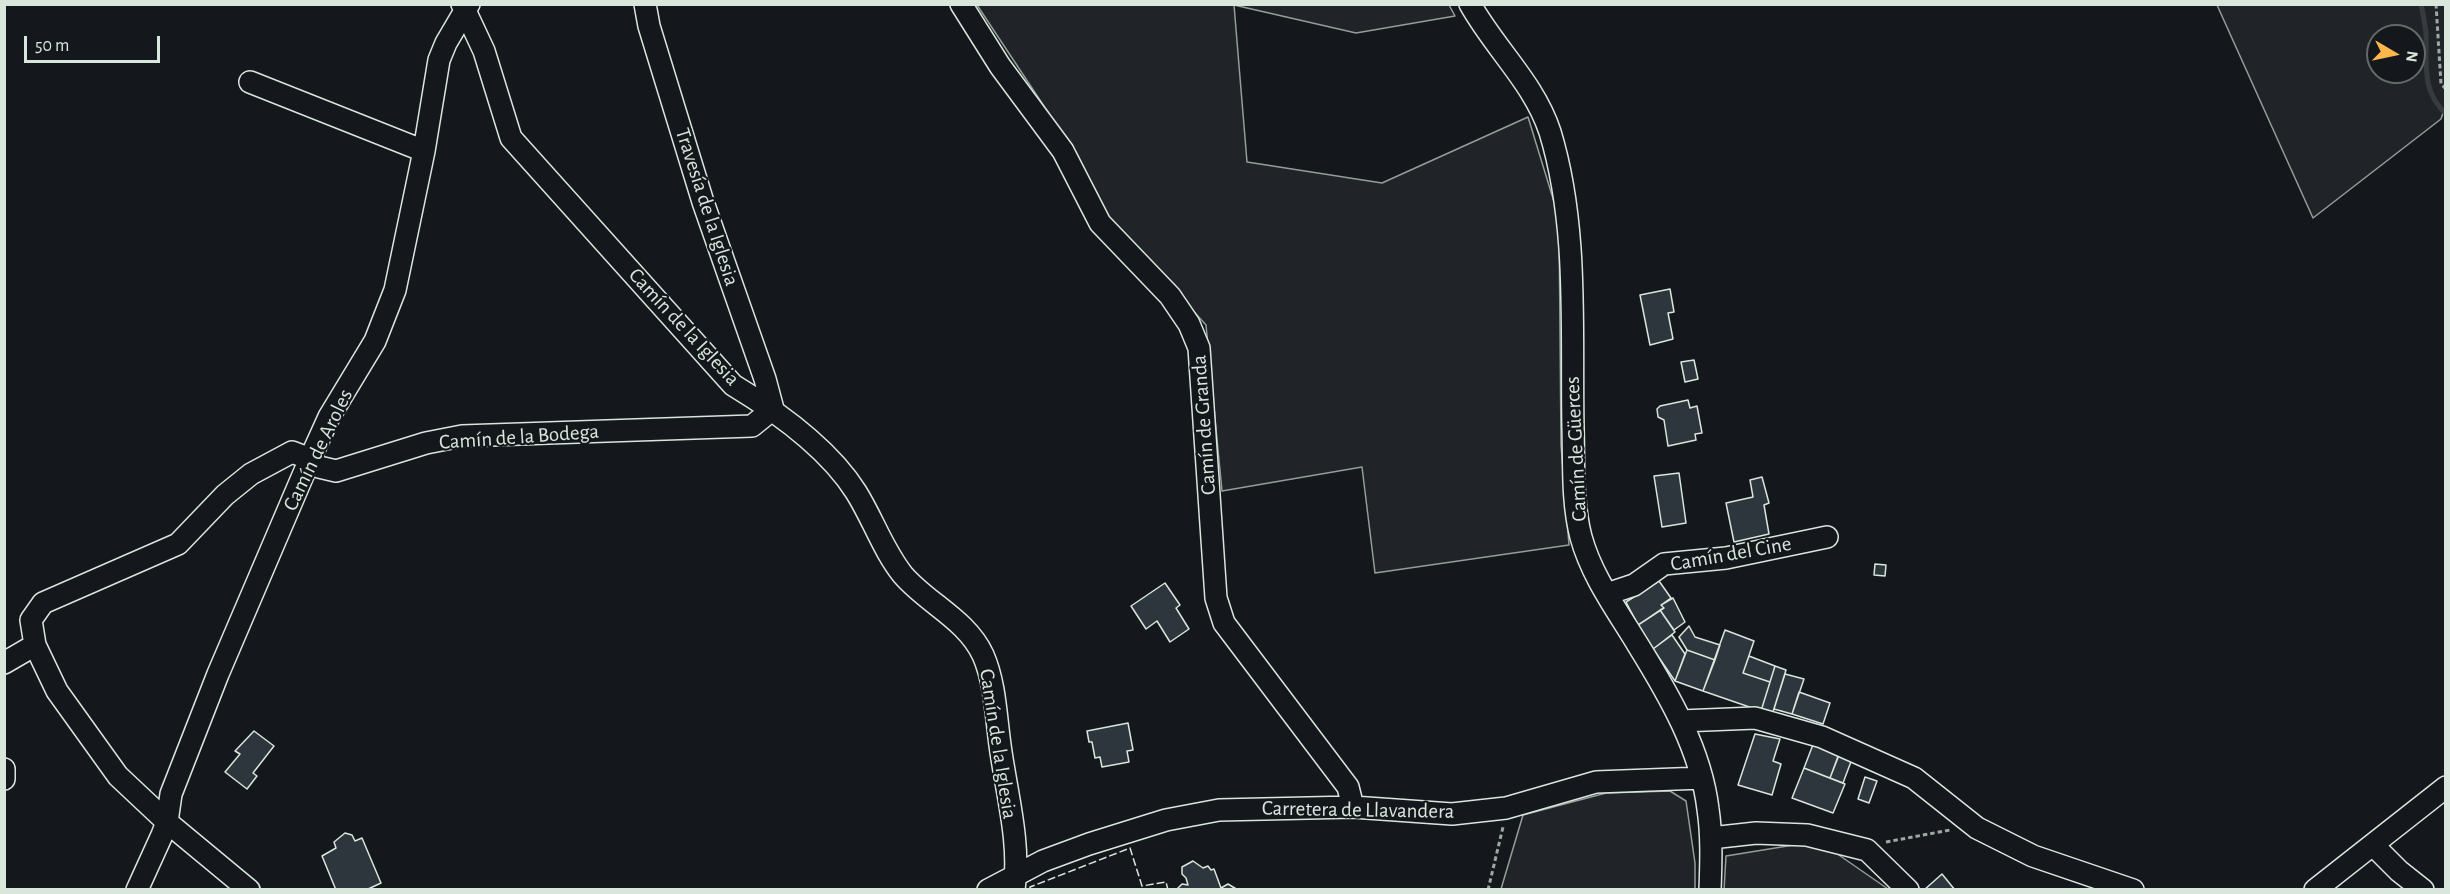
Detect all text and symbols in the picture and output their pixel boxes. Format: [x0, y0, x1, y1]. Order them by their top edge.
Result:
scale bar [27, 24, 164, 62]
north arrow [2366, 24, 2426, 84]
text: 50 m [35, 37, 69, 55]
text: N [2403, 50, 2421, 63]
street label: Travesía de la Iglesia [670, 125, 744, 289]
street label: Camín de la Iglesia [623, 263, 745, 391]
street label: Camín de Granda [1187, 354, 1221, 496]
street label: Camín de Güerces [1560, 376, 1592, 522]
street label: Camín de Aroles [278, 385, 358, 515]
street label: Camín de la Bodega [438, 419, 600, 455]
street label: Camín del Cine [1669, 531, 1793, 577]
street label: Camín de la Iglesia [974, 667, 1022, 821]
street label: Carretera de Llavandera [1262, 796, 1454, 824]

